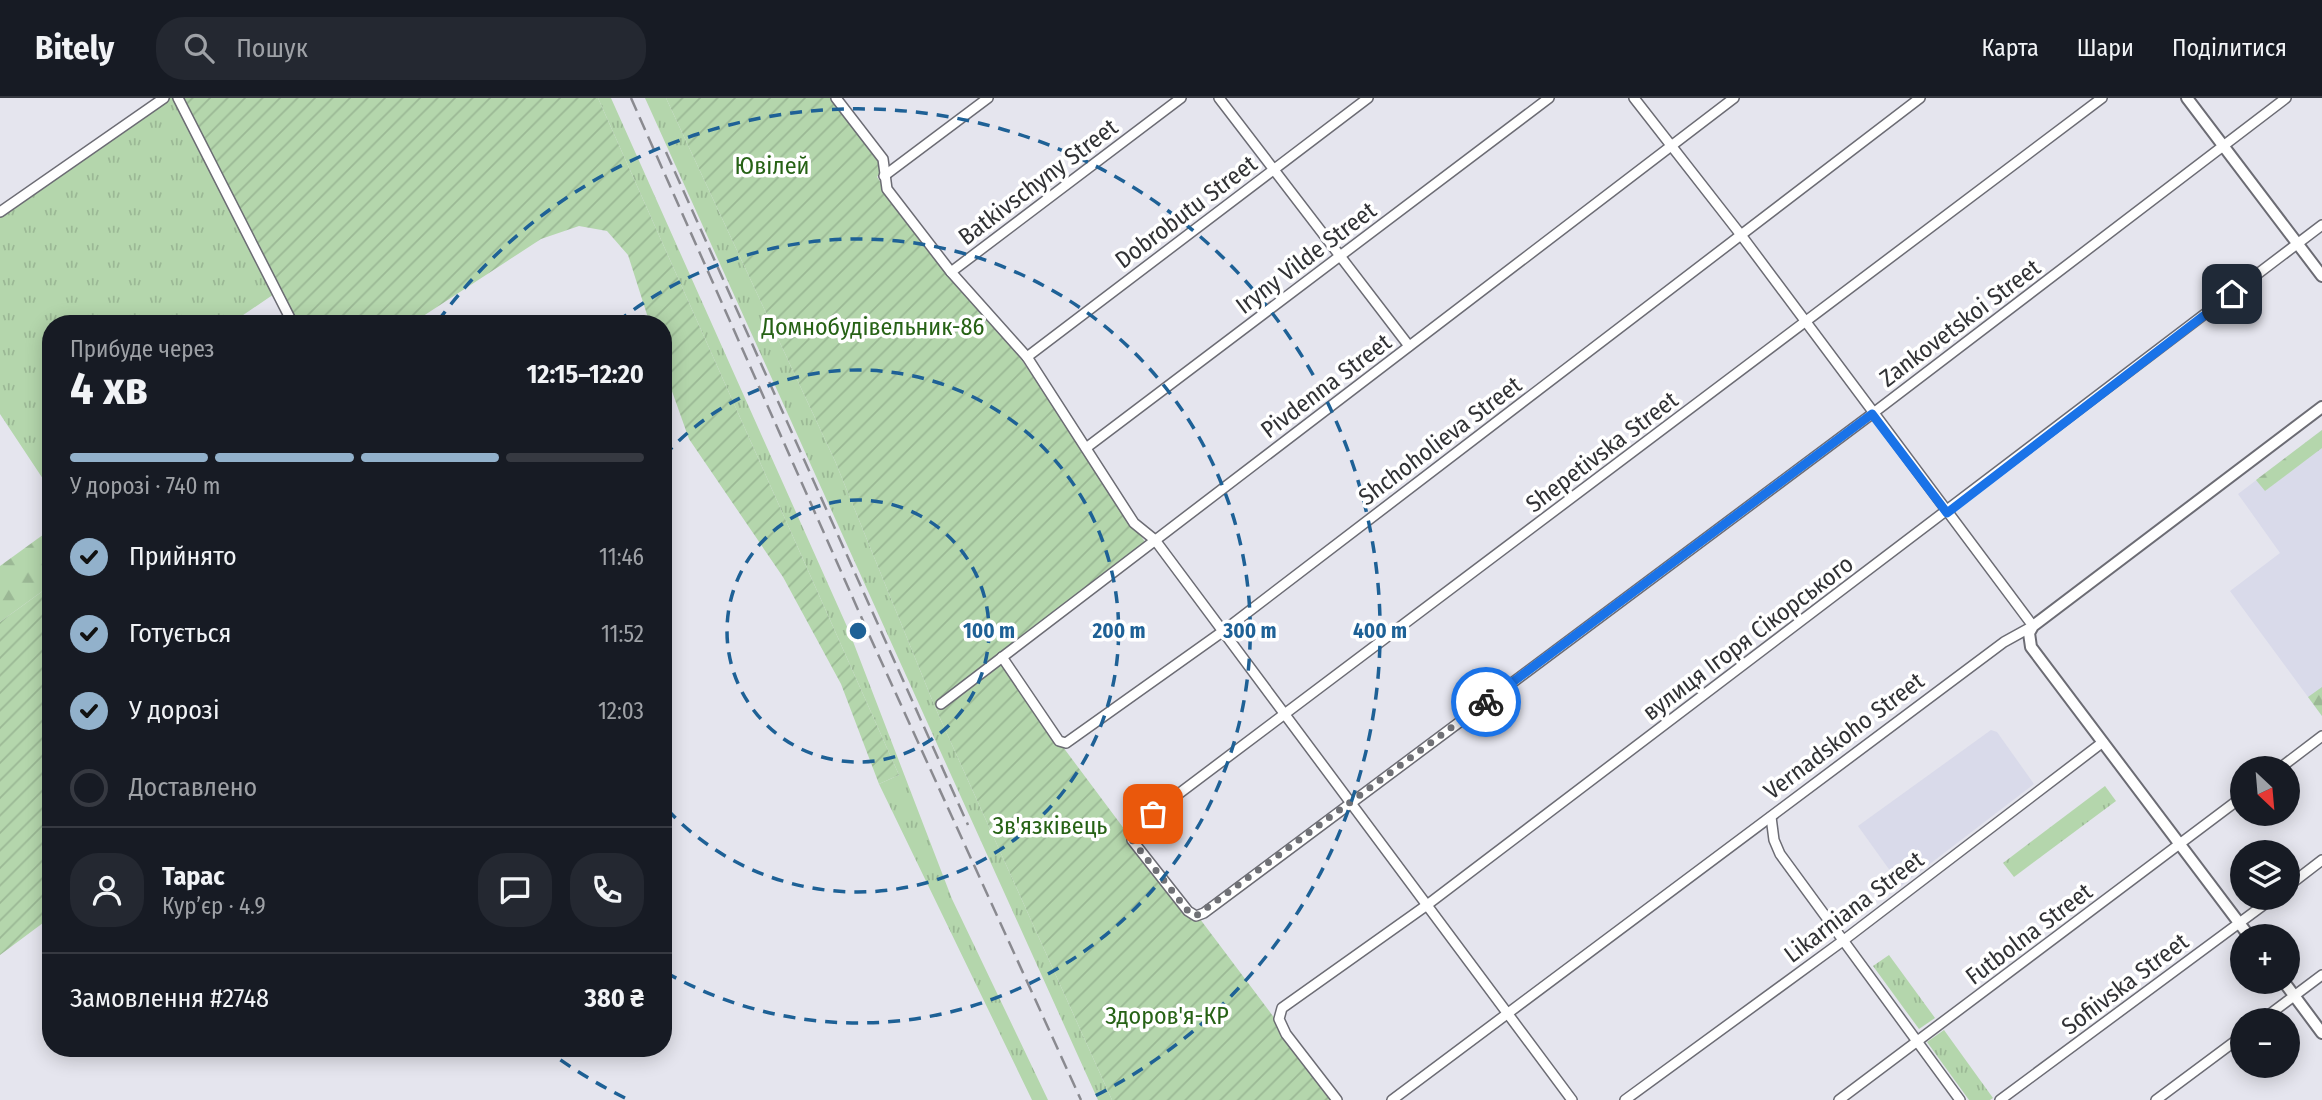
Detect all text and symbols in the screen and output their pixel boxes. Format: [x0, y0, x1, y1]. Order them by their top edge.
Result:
search box [156, 17, 646, 80]
text: Bitely [35, 28, 114, 68]
icon: search [180, 29, 218, 67]
text: Пошук [236, 33, 308, 64]
text: Карта [1981, 34, 2039, 62]
text: Шари [2077, 34, 2134, 62]
text: Поділитися [2172, 34, 2287, 62]
street label: Batkivschyny Street [953, 113, 1123, 251]
street label: Dobrobutu Street [1110, 150, 1262, 274]
park label: Ювілей [735, 152, 809, 180]
street label: Iryny Vilde Street [1230, 196, 1382, 320]
street label: Zankovetskoi Street [1874, 253, 2046, 392]
pin [2202, 264, 2262, 324]
icon: home [2213, 275, 2251, 313]
park label: Домнобудівельник-86 [761, 313, 984, 341]
street label: Pivdenna Street [1255, 328, 1397, 444]
text: Прибуде через [70, 335, 215, 363]
text: 12:15–12:20 [526, 359, 644, 390]
text: 4 хв [70, 361, 148, 416]
street label: Shchoholieva Street [1353, 371, 1527, 511]
street label: Shepetivska Street [1521, 386, 1684, 518]
text: У дорозі · 740 m [70, 472, 220, 500]
icon: check [70, 538, 108, 576]
text: Прийнято [129, 541, 237, 572]
text: 11:46 [599, 543, 644, 571]
street label: вулиця Ігоря Сікорського [1637, 550, 1859, 726]
icon: check [70, 615, 108, 653]
text: Готується [129, 618, 231, 649]
text: 100 m [963, 618, 1015, 644]
text: 200 m [1091, 618, 1146, 644]
text: 300 m [1222, 618, 1277, 644]
text: 400 m [1353, 618, 1407, 644]
centre of rings [846, 619, 870, 643]
text: 11:52 [601, 620, 644, 648]
courier [1451, 667, 1521, 737]
street label: Vernadskoho Street [1759, 667, 1930, 805]
icon: bike [1467, 683, 1505, 721]
icon: check [70, 692, 108, 730]
text: У дорозі [129, 695, 219, 726]
text: 12:03 [598, 697, 644, 725]
north arrow [2230, 756, 2300, 826]
map controls [2230, 756, 2300, 1078]
text: Доставлено [129, 772, 257, 803]
pin [1123, 784, 1183, 844]
icon: bag [1134, 795, 1172, 833]
park label: Зв'язківець [993, 812, 1107, 840]
button: layers [2230, 840, 2300, 910]
street label: Likarniana Street [1779, 845, 1929, 968]
button: person [70, 853, 144, 927]
button: chat [478, 853, 552, 927]
button: phone [570, 853, 644, 927]
text: Тарас [162, 861, 225, 892]
street label: Futbolna Street [1960, 877, 2098, 991]
text: Кур’єр · 4.9 [162, 892, 266, 920]
button: + [2230, 924, 2300, 994]
street label: Sofiivska Street [2056, 927, 2194, 1041]
text: Замовлення #2748 [70, 983, 269, 1014]
text: 380 ₴ [585, 983, 644, 1014]
park label: Здоров'я-КР [1105, 1002, 1229, 1030]
button: − [2230, 1008, 2300, 1078]

